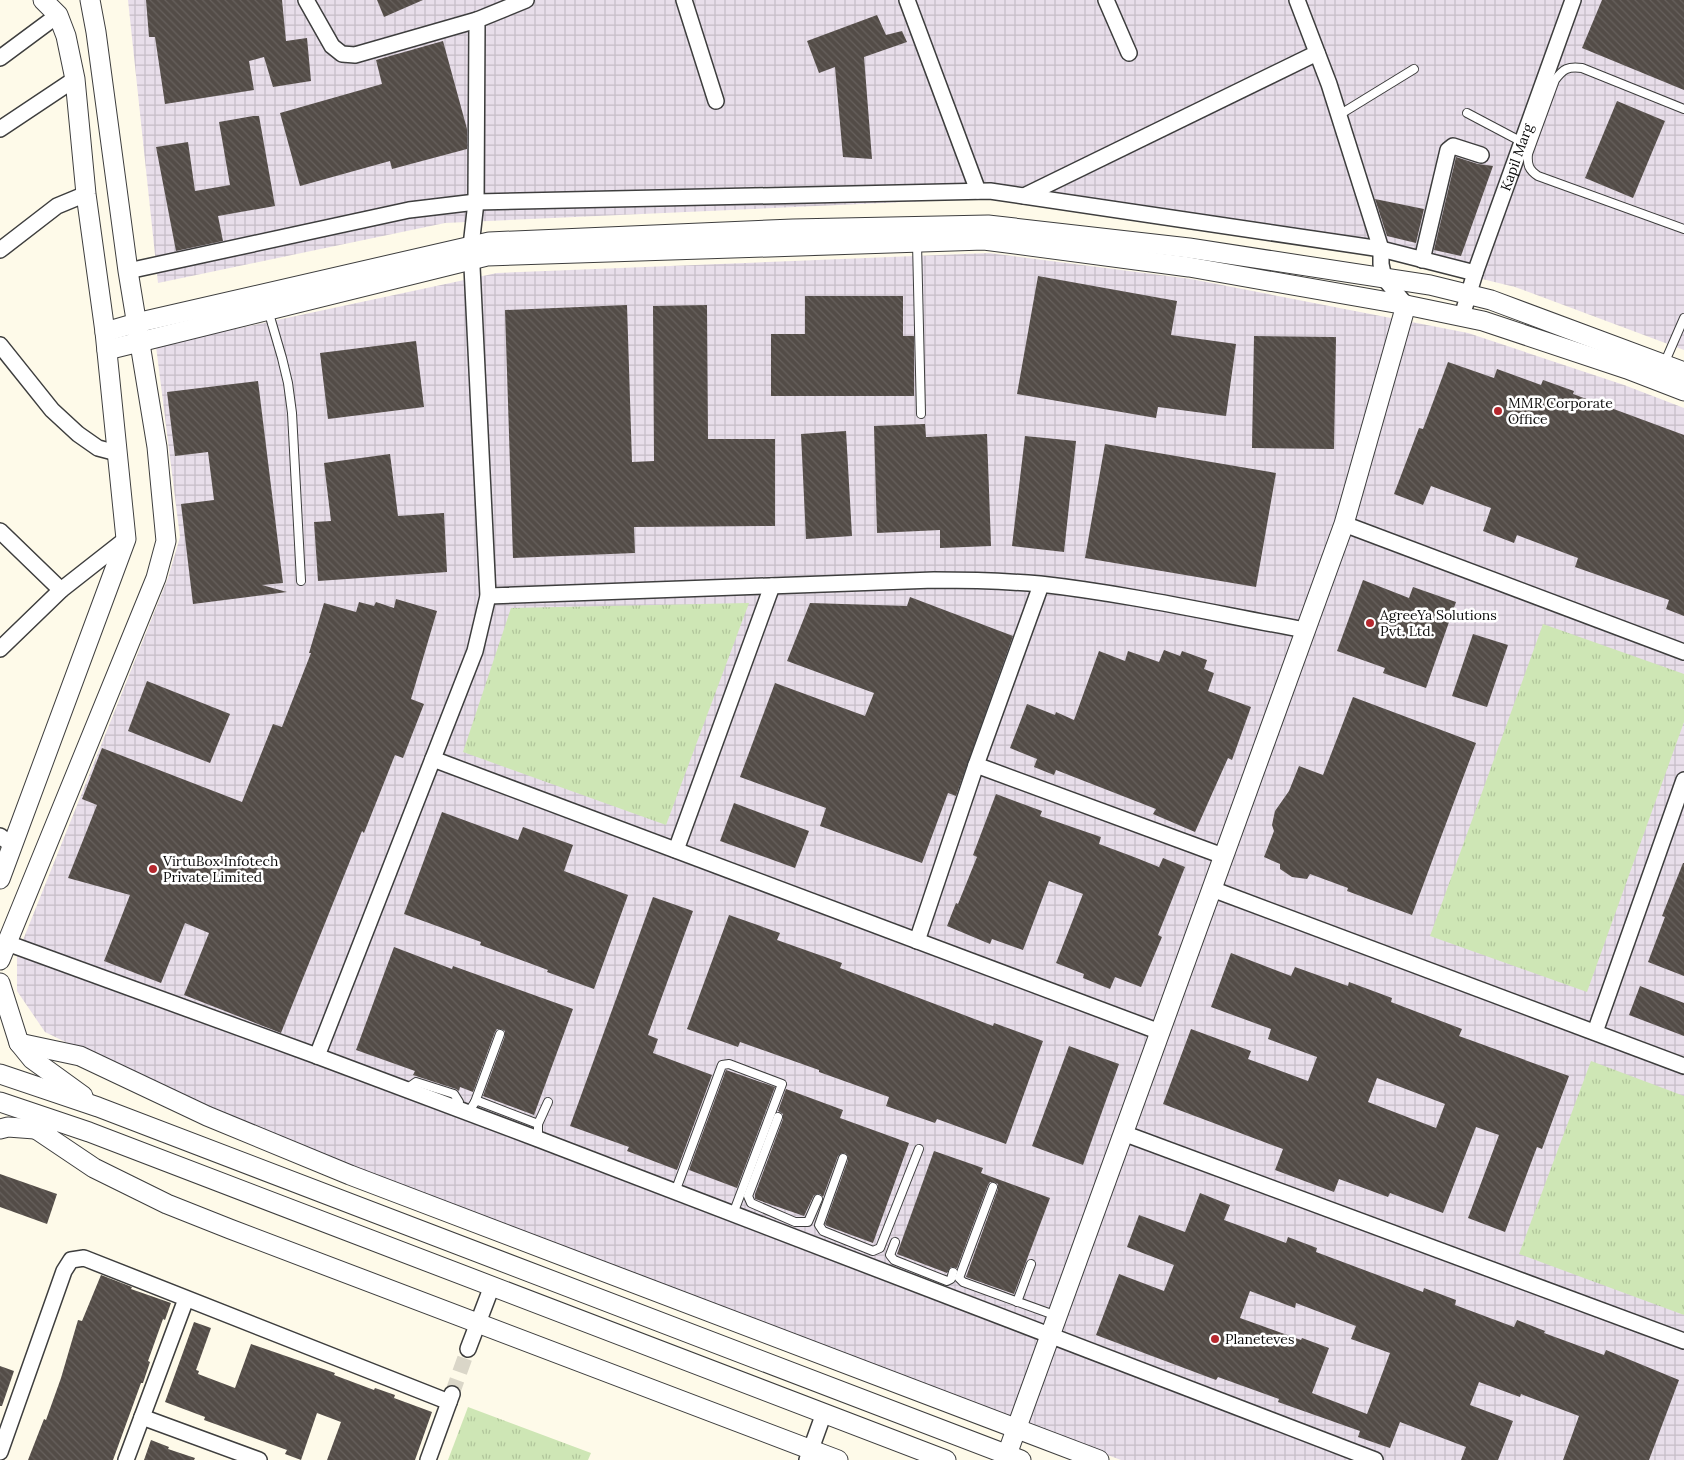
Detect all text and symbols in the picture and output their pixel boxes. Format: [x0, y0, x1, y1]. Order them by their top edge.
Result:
street label: Kapil Marg [1496, 121, 1537, 193]
place label: MMR Corporate Office [1508, 394, 1613, 428]
marker: MMR Corporate Office [1492, 405, 1504, 417]
place label: AgreeYa Solutions Pvt. Ltd. [1379, 606, 1497, 640]
marker: AgreeYa Solutions Pvt. Ltd. [1364, 617, 1376, 629]
place label: VirtuBox Infotech Private Limited [162, 852, 278, 886]
marker: VirtuBox Infotech Private Limited [147, 863, 159, 875]
place label: Planeteves [1225, 1330, 1294, 1348]
marker: Planeteves [1209, 1333, 1221, 1345]

